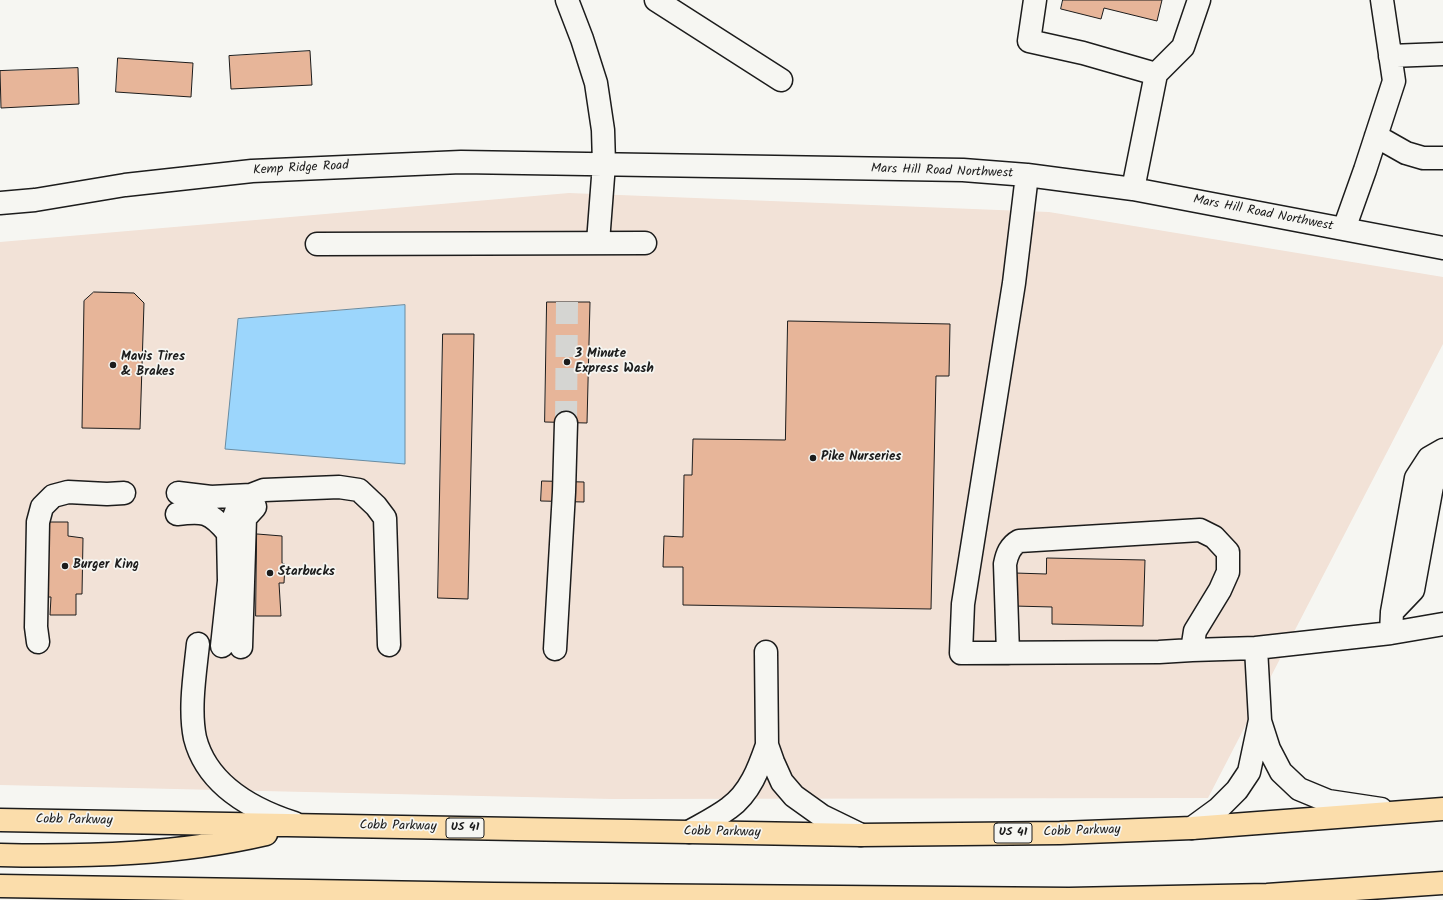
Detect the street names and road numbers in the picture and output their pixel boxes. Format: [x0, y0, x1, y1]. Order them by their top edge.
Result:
street label: Kemp Ridge Road [253, 159, 349, 179]
street label: Mars Hill Road Northwest [871, 162, 1013, 182]
street label: Mars Hill Road Northwest [1192, 193, 1334, 235]
street label: Cobb Parkway [35, 813, 113, 829]
road number: US 41 [446, 818, 484, 838]
street label: Cobb Parkway [359, 819, 437, 835]
road number: US 41 [994, 823, 1032, 843]
street label: Cobb Parkway [1043, 823, 1121, 841]
street label: Cobb Parkway [683, 825, 761, 841]

